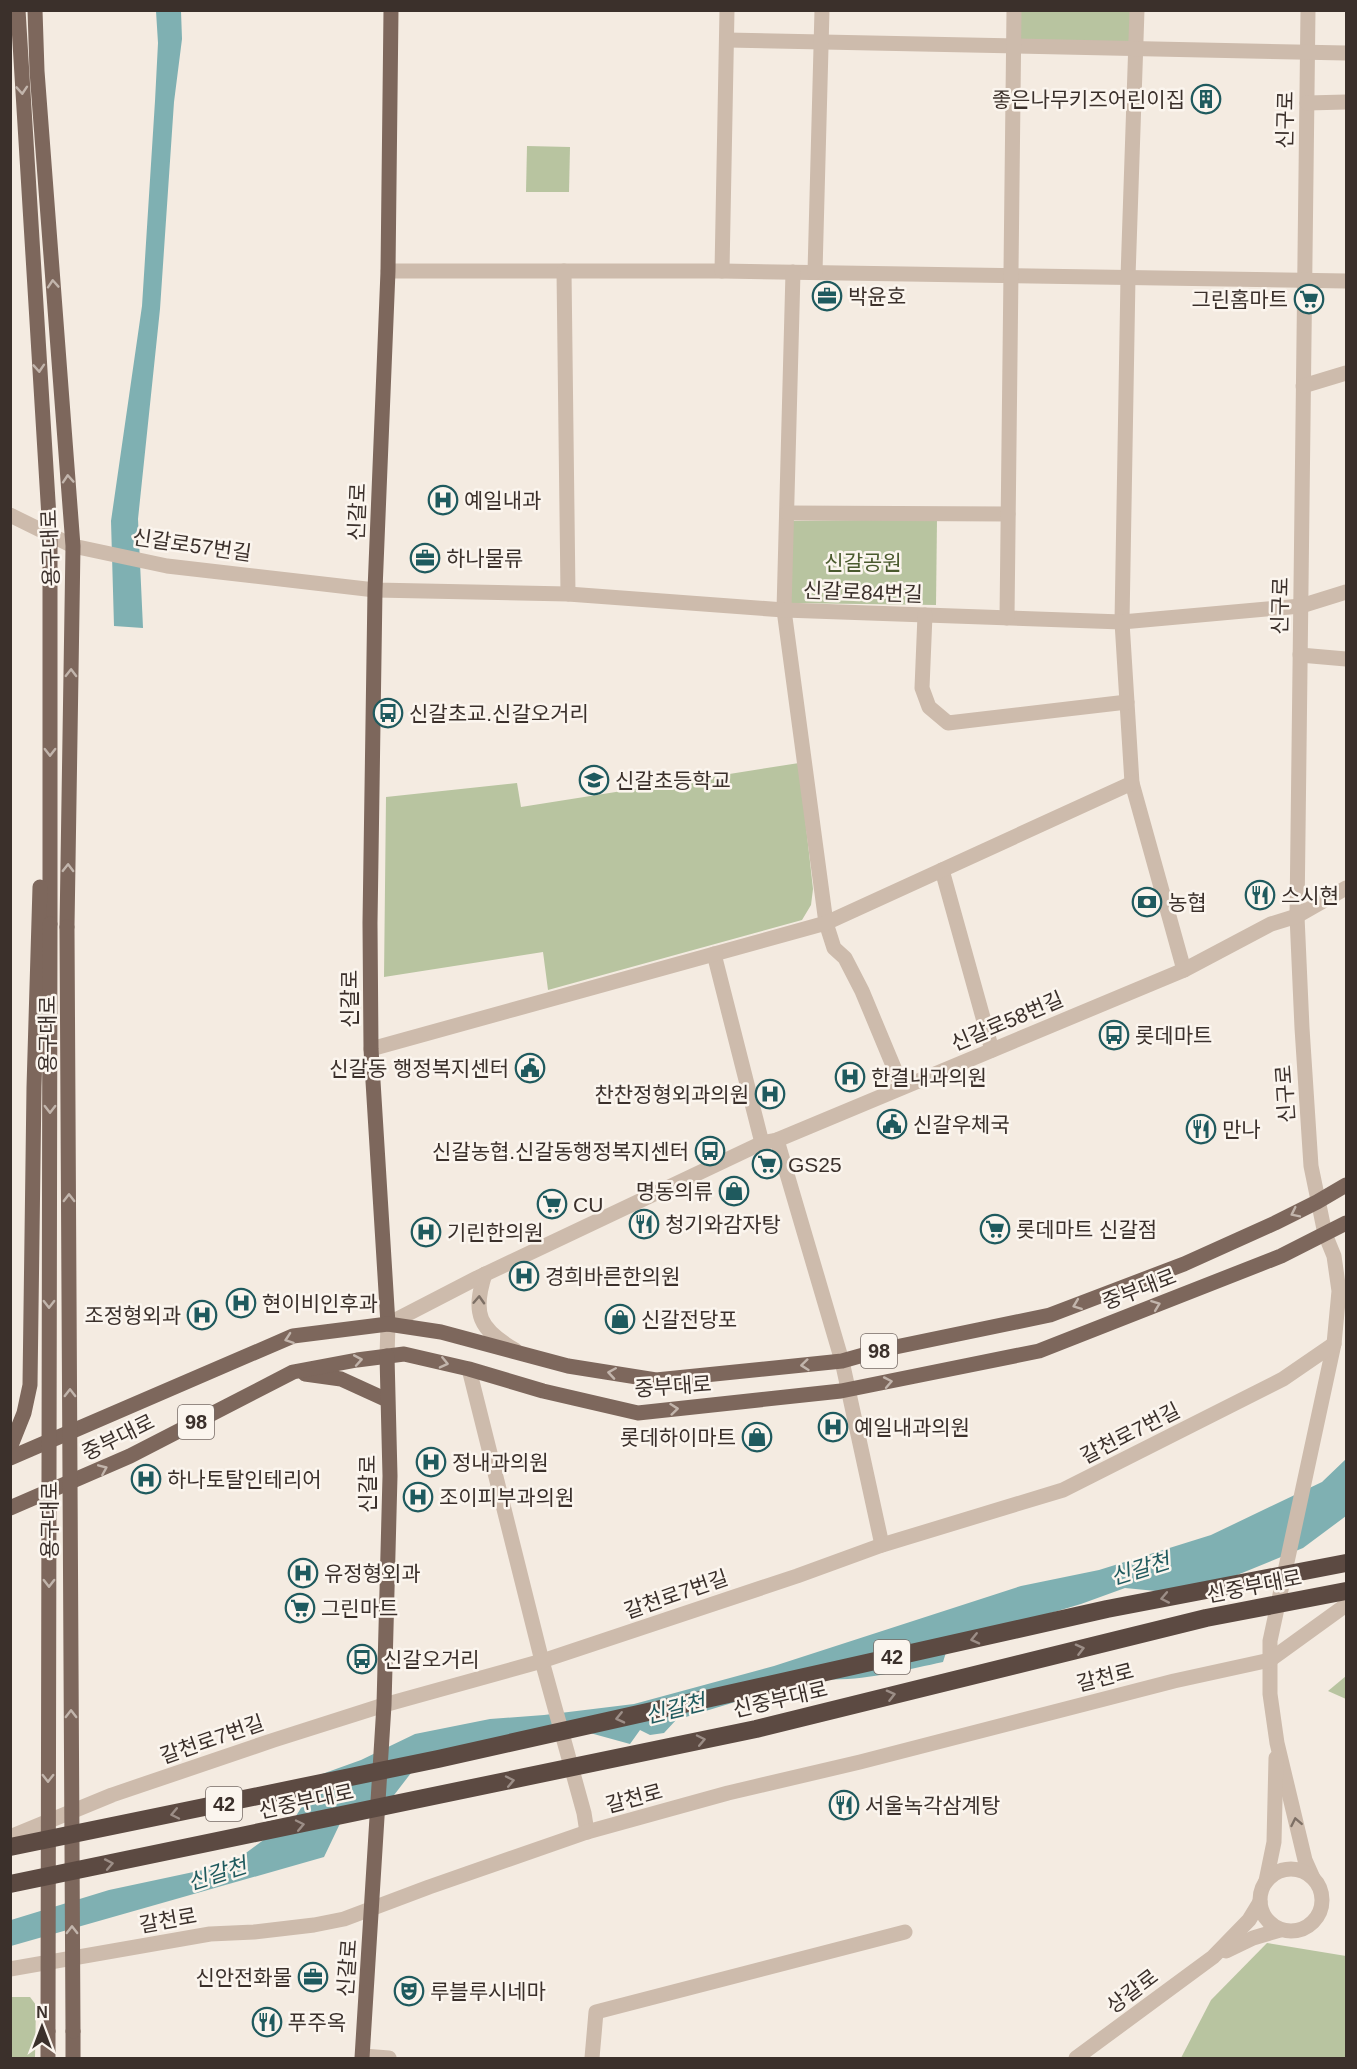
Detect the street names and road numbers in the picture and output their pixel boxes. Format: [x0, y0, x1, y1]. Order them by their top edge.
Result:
street label: 신구로 [1273, 91, 1297, 149]
street label: 신갈로 [344, 483, 370, 541]
street label: 용구대로 [37, 509, 63, 587]
street label: 신갈로57번길 [131, 525, 253, 565]
street label: 신구로 [1268, 577, 1292, 635]
street label: 신갈로84번길 [803, 578, 923, 606]
street label: 신갈로 [338, 970, 361, 1028]
street label: 신갈로58번길 [947, 987, 1067, 1055]
street label: 용구대로 [36, 995, 59, 1073]
street label: 신구로 [1272, 1064, 1298, 1124]
street label: 중부대로 [1099, 1264, 1179, 1314]
road number: 98 [861, 1334, 897, 1368]
street label: 중부대로 [634, 1372, 712, 1400]
street label: 갈천로7번길 [1077, 1398, 1183, 1468]
road number: 98 [178, 1405, 214, 1439]
street label: 중부대로 [78, 1410, 158, 1464]
street label: 신갈로 [356, 1455, 379, 1513]
street label: 용구대로 [38, 1481, 61, 1559]
street label: 신중부대로 [1204, 1565, 1304, 1607]
street label: 갈천로7번길 [621, 1566, 731, 1622]
road number: 42 [874, 1640, 910, 1674]
street label: 갈천로 [1074, 1659, 1136, 1695]
street label: 신중부대로 [730, 1677, 830, 1721]
street label: 갈천로7번길 [157, 1711, 267, 1767]
street label: 갈천로 [603, 1779, 665, 1817]
street label: 신중부대로 [256, 1780, 356, 1822]
road number: 42 [206, 1787, 242, 1821]
street label: 갈천로 [137, 1904, 199, 1936]
street label: 신갈로 [334, 1938, 360, 1998]
street label: 상갈로 [1102, 1964, 1162, 2018]

